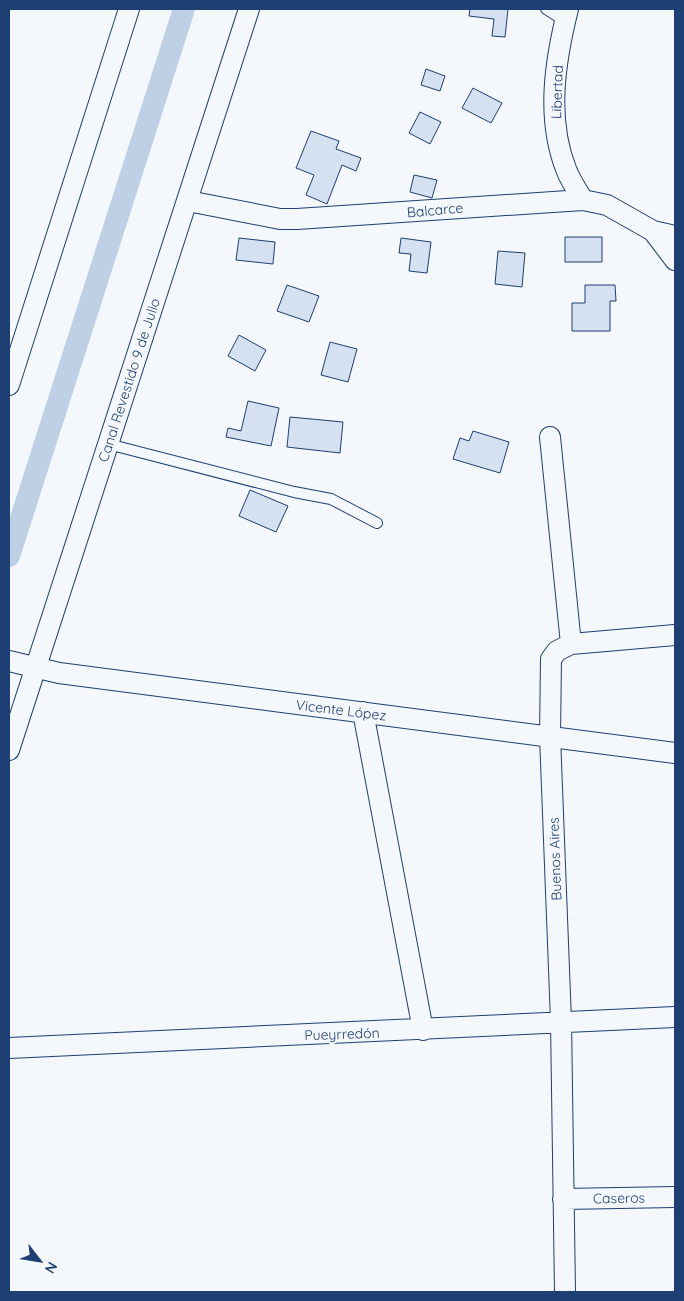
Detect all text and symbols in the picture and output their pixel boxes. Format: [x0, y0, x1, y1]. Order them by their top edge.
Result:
street label: Libertad [547, 65, 567, 119]
street label: Balcarce [406, 199, 464, 221]
street label: Canal Revestido 9 de Julio [94, 296, 164, 464]
street label: Vicente López [295, 696, 388, 725]
street label: Buenos Aires [545, 817, 565, 901]
street label: Pueyrredón [304, 1024, 380, 1044]
street label: Caseros [593, 1189, 645, 1207]
north arrow [15, 1236, 65, 1286]
text: N [41, 1259, 62, 1277]

